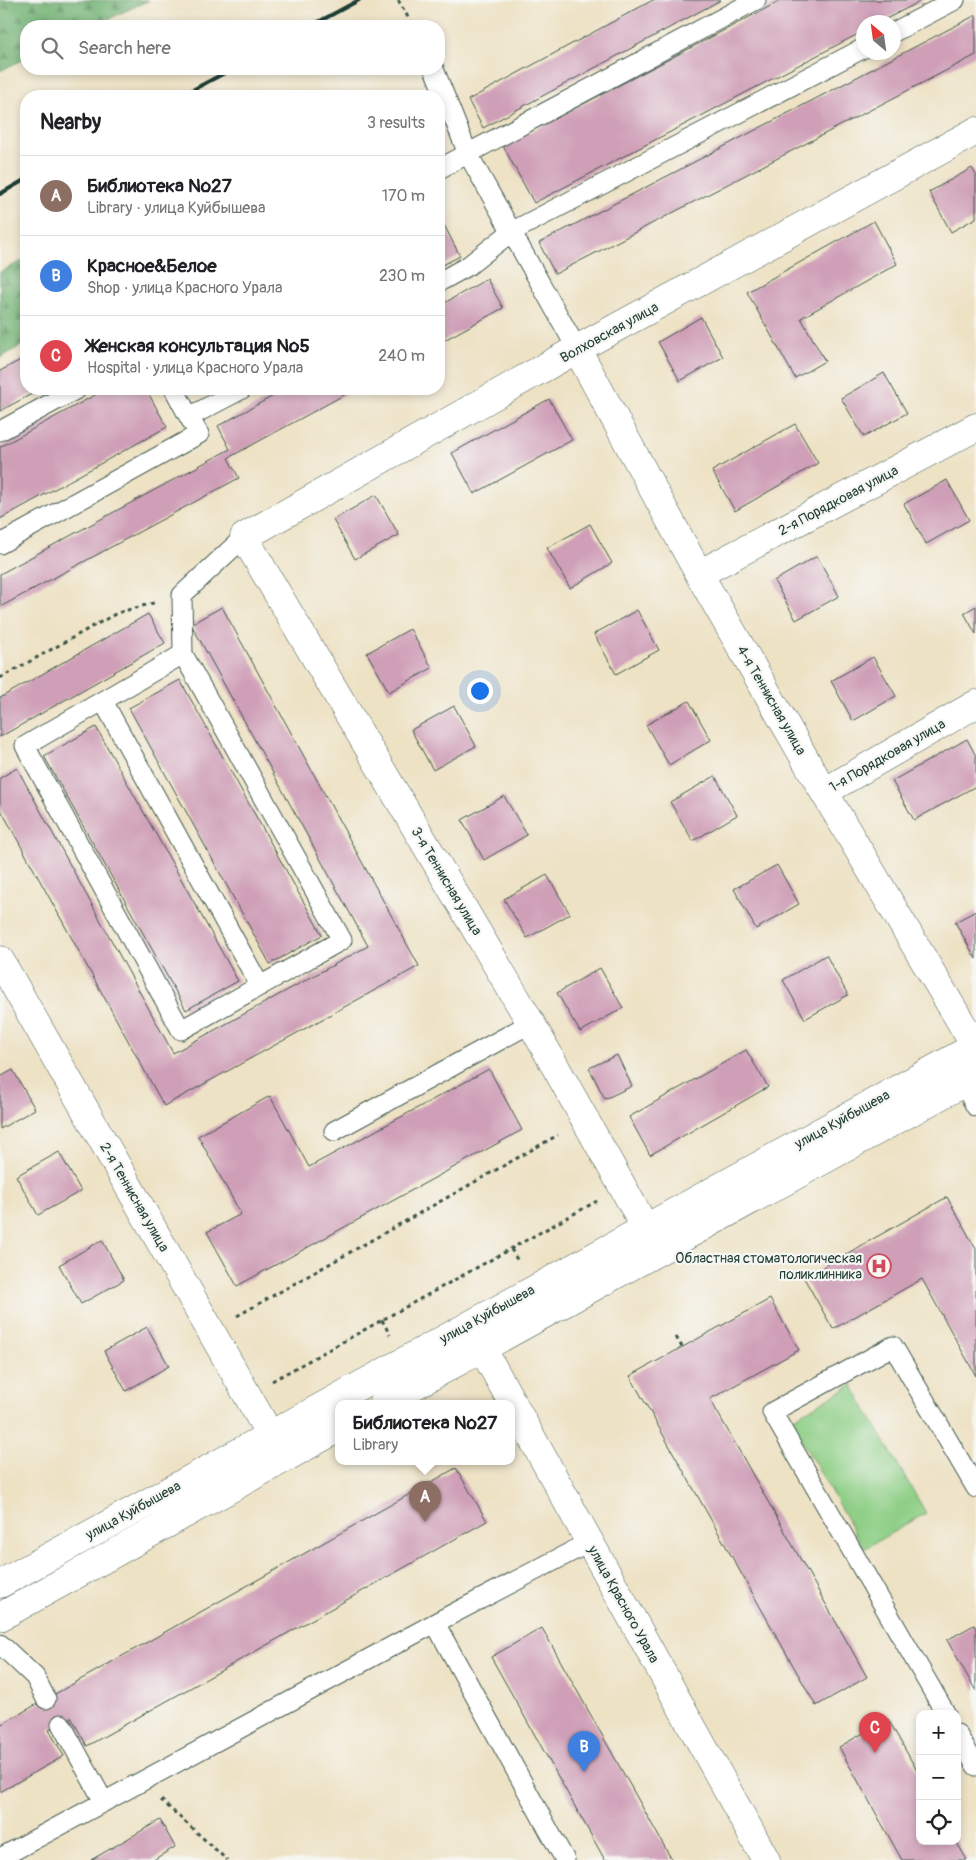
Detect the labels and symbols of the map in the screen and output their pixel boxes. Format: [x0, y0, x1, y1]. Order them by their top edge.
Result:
north arrow [856, 15, 901, 60]
street label: Волховская улица [557, 298, 661, 366]
street label: 2-я Порядковая улица [775, 462, 901, 539]
street label: 4-я Теннисная улица [733, 642, 810, 758]
your location [467, 678, 493, 704]
street label: 1-я Порядковая улица [826, 715, 948, 796]
street label: 3-я Теннисная улица [408, 824, 486, 939]
street label: улица Куйбышева [791, 1086, 893, 1153]
street label: 2-я Теннисная улица [96, 1140, 173, 1255]
place label: Областная стоматологическая поликлинника [675, 1250, 862, 1283]
hospital icon: Областная стоматологическая поликлинника [866, 1253, 892, 1279]
street label: улица Куйбышева [436, 1281, 538, 1348]
street label: улица Куйбышева [82, 1477, 184, 1544]
pin: A [409, 1481, 441, 1522]
street label: улица Красного Урала [584, 1542, 663, 1666]
pin: C [859, 1712, 891, 1753]
pin: B [568, 1731, 600, 1772]

